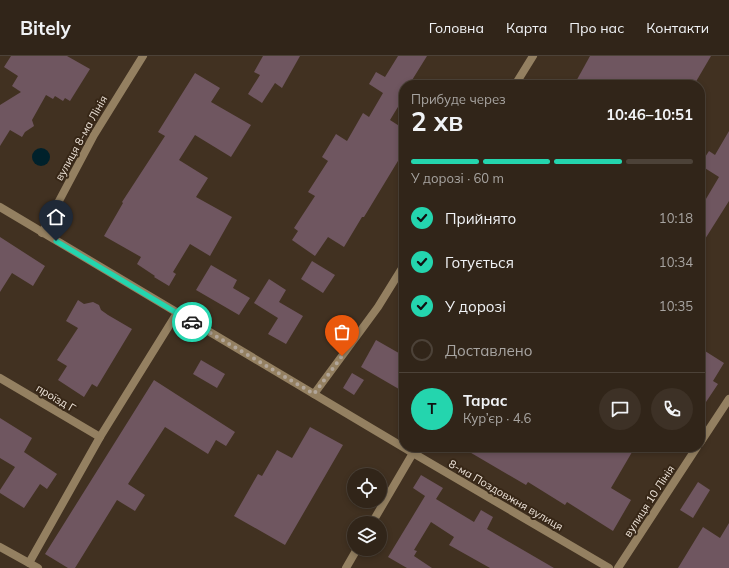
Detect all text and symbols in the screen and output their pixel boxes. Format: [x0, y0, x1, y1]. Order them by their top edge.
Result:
text: Bitely [20, 16, 71, 40]
text: Головна [429, 19, 484, 37]
text: Карта [506, 19, 547, 37]
text: Про нас [569, 19, 624, 37]
text: Контакти [646, 19, 709, 37]
text: Прибуде через [411, 91, 506, 107]
street label: вулиця 8-ма Лінія [52, 93, 110, 183]
text: 2 хв [411, 105, 463, 138]
text: 10:46–10:51 [606, 105, 693, 124]
text: У дорозі · 60 m [411, 170, 504, 186]
pin [39, 200, 73, 241]
icon: home [45, 206, 67, 228]
icon: check [411, 207, 433, 229]
text: Прийнято [445, 209, 516, 228]
text: 10:18 [659, 210, 693, 226]
icon: check [411, 251, 433, 273]
text: Готується [445, 253, 514, 272]
text: 10:34 [659, 254, 693, 270]
icon: check [411, 295, 433, 317]
text: У дорозі [445, 297, 506, 316]
text: 10:35 [659, 298, 693, 314]
courier [172, 302, 212, 342]
icon: car [181, 311, 203, 333]
pin [325, 315, 359, 356]
icon: bag [331, 321, 353, 343]
text: Доставлено [445, 341, 532, 360]
street label: проїзд Г [34, 381, 78, 415]
button: chat [599, 388, 641, 430]
button: phone [651, 388, 693, 430]
text: Тарас [463, 391, 507, 410]
text: Т [427, 399, 437, 418]
text: Кур’єр · 4.6 [463, 410, 531, 426]
street label: 8-ма Поздовжня вулиця [446, 456, 566, 534]
street label: вулиця 10 Лінія [621, 462, 677, 540]
map controls [347, 468, 387, 556]
button: locate [347, 468, 387, 508]
button: layers [347, 516, 387, 556]

